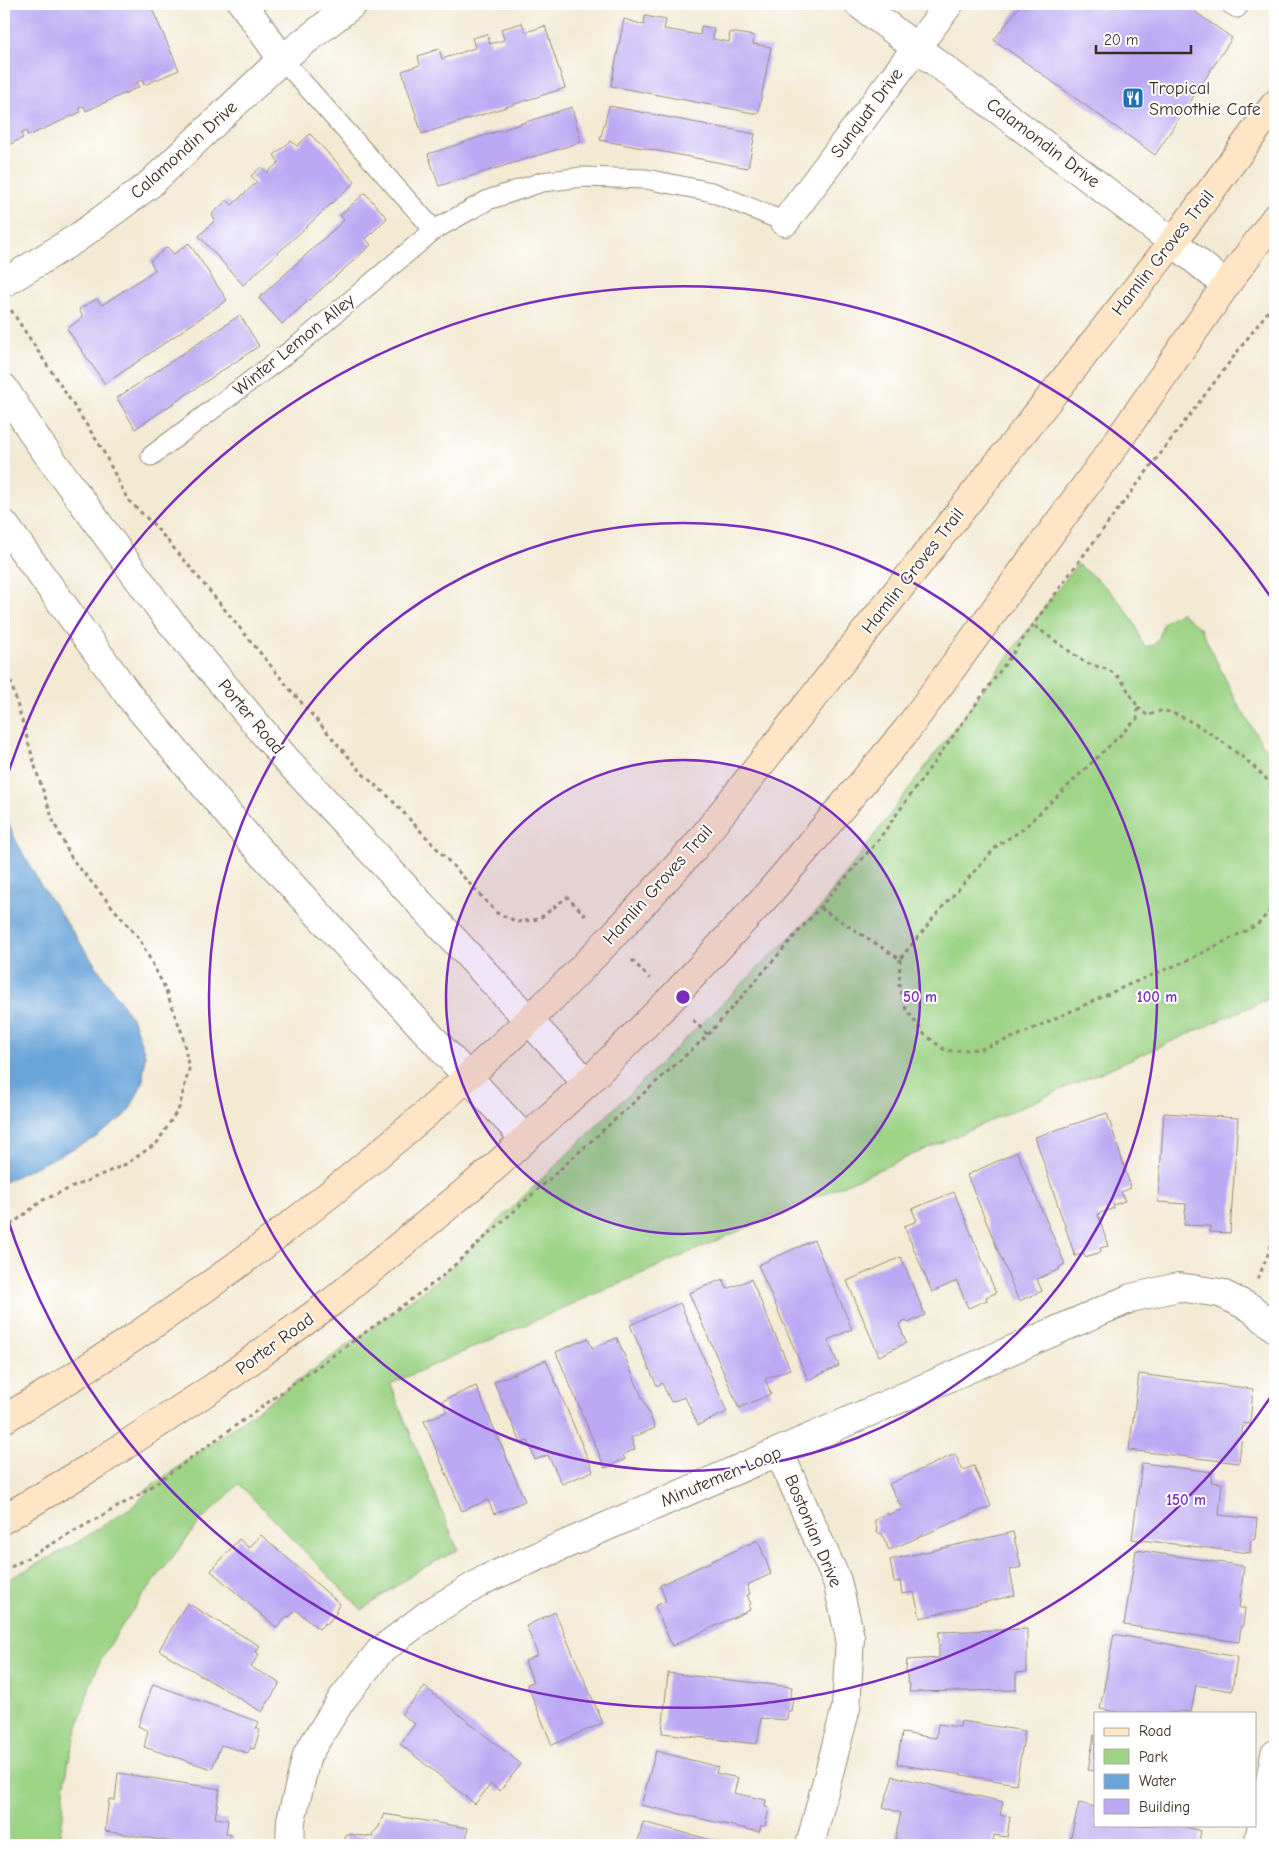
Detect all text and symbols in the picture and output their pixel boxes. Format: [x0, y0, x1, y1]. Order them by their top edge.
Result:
scale bar [1096, 22, 1192, 54]
text: 20 m [1104, 31, 1138, 49]
street label: Sunquat Drive [826, 64, 908, 162]
place label: Tropical Smoothie Cafe [1149, 78, 1261, 120]
restaurant icon: Tropical Smoothie Cafe [1121, 86, 1145, 110]
street label: Calamondin Drive [982, 94, 1104, 192]
street label: Calamondin Drive [126, 97, 242, 203]
street label: Hamlin Groves Trail [1107, 186, 1219, 320]
street label: Winter Lemon Alley [229, 289, 360, 400]
street label: Hamlin Groves Trail [857, 504, 969, 638]
street label: Porter Road [213, 675, 289, 759]
street label: Hamlin Groves Trail [599, 821, 717, 949]
centre of rings [674, 988, 692, 1006]
text: 50 m [903, 988, 937, 1006]
text: 100 m [1137, 988, 1177, 1006]
street label: Porter Road [232, 1309, 318, 1379]
street label: Minutemen Loop [657, 1442, 785, 1512]
street label: Bostonian Drive [780, 1472, 846, 1590]
text: 150 m [1166, 1491, 1206, 1509]
legend [1094, 1712, 1256, 1826]
text: Road [1139, 1722, 1171, 1740]
text: Park [1139, 1748, 1168, 1766]
text: Water [1139, 1772, 1176, 1790]
text: Building [1139, 1798, 1190, 1816]

